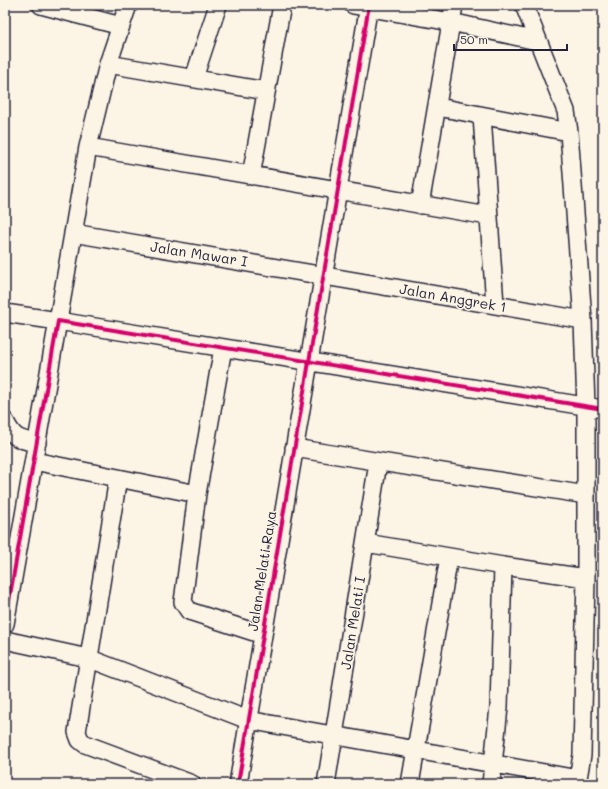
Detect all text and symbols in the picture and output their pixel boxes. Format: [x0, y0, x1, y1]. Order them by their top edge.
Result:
scale bar [454, 26, 567, 52]
text: 50 m [460, 31, 488, 47]
street label: Jalan Mawar I [149, 236, 249, 271]
street label: Jalan Anggrek 1 [398, 279, 508, 316]
street label: Jalan Melati Raya [243, 509, 280, 632]
street label: Jalan Melati I [336, 575, 369, 671]

